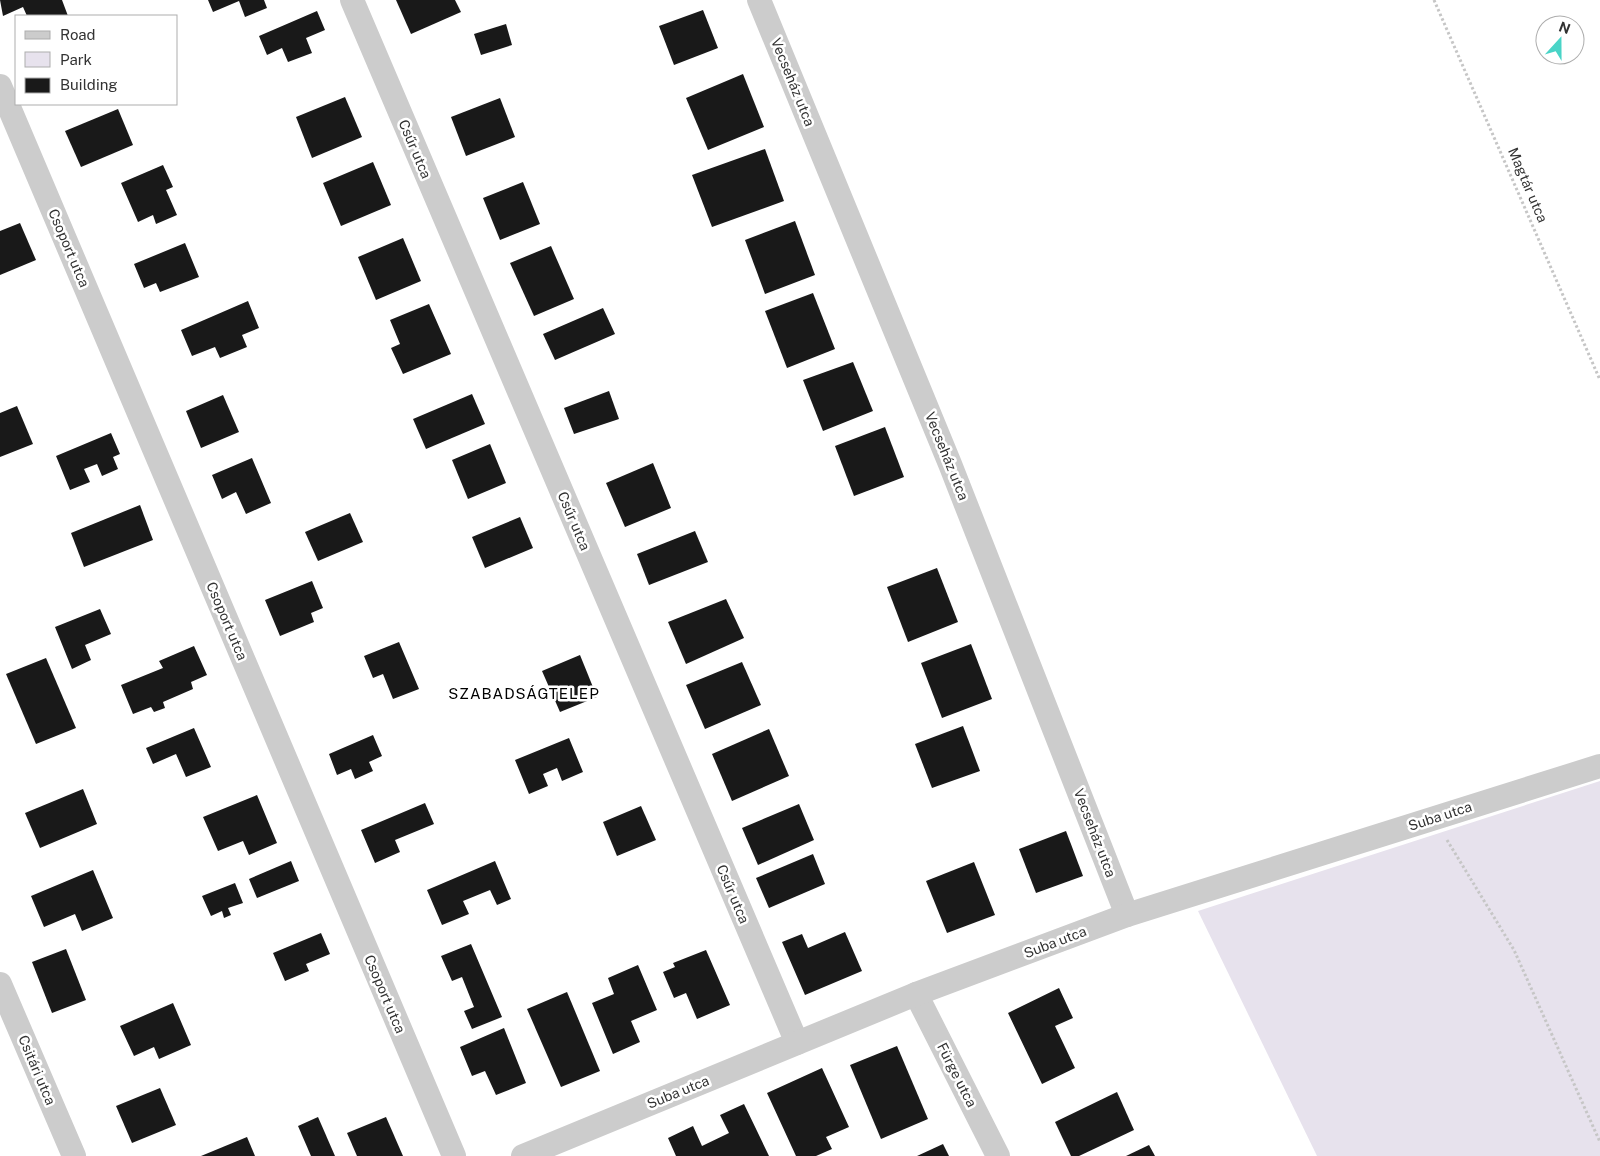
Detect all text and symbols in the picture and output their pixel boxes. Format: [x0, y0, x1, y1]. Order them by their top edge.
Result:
legend [15, 15, 178, 105]
north arrow [1535, 15, 1585, 65]
text: N [1557, 18, 1573, 37]
text: Road [60, 26, 96, 43]
street label: Vecseház utca [768, 36, 818, 128]
text: Park [60, 51, 92, 68]
text: Building [60, 76, 118, 93]
street label: Csűr utca [395, 117, 435, 181]
street label: Magtár utca [1505, 145, 1551, 225]
street label: Csoport utca [45, 206, 93, 290]
street label: Vecseház utca [922, 410, 972, 502]
street label: Csűr utca [554, 489, 594, 553]
street label: Csoport utca [203, 579, 251, 663]
district label: SZABADSÁGTELEP [448, 685, 600, 702]
street label: Vecseház utca [1071, 786, 1119, 880]
street label: Suba utca [1406, 798, 1474, 834]
street label: Csűr utca [713, 862, 753, 926]
street label: Suba utca [1021, 923, 1089, 961]
street label: Csoport utca [361, 952, 409, 1036]
street label: Csitári utca [15, 1033, 59, 1107]
street label: Fürge utca [934, 1040, 980, 1110]
street label: Suba utca [645, 1072, 711, 1112]

